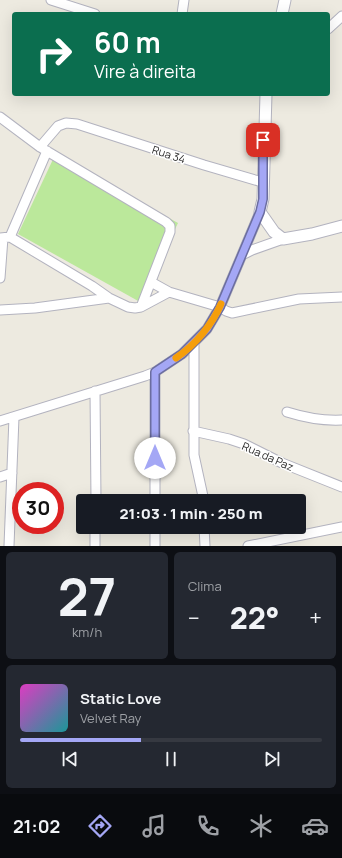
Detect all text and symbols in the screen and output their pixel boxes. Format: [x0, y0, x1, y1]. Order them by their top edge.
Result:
text: 60 m [94, 23, 161, 61]
icon: right [28, 28, 80, 80]
text: Vire à direita [94, 59, 196, 83]
pin [246, 123, 280, 157]
icon: arrive [252, 129, 274, 151]
street label: Rua 34 [150, 142, 188, 166]
position arrow [134, 437, 176, 479]
street label: Rua da Paz [240, 438, 296, 474]
speed limit sign: 30 [12, 482, 64, 534]
text: 21:03 · 1 min · 250 m [120, 503, 262, 524]
text: 27 [58, 561, 116, 632]
text: Clima [188, 577, 222, 595]
text: 22° [230, 597, 279, 638]
text: − [188, 603, 200, 633]
text: + [309, 603, 322, 633]
text: km/h [72, 623, 102, 641]
text: Static Love [80, 688, 161, 709]
text: Velvet Ray [80, 709, 141, 727]
icon: previous [59, 748, 81, 770]
icon: pause [160, 748, 182, 770]
icon: next [261, 748, 283, 770]
icon: directions [86, 812, 114, 840]
icon: music [140, 812, 168, 840]
icon: phone [194, 812, 222, 840]
icon: climate [247, 812, 275, 840]
icon: car [301, 812, 329, 840]
text: 21:02 [13, 814, 60, 838]

